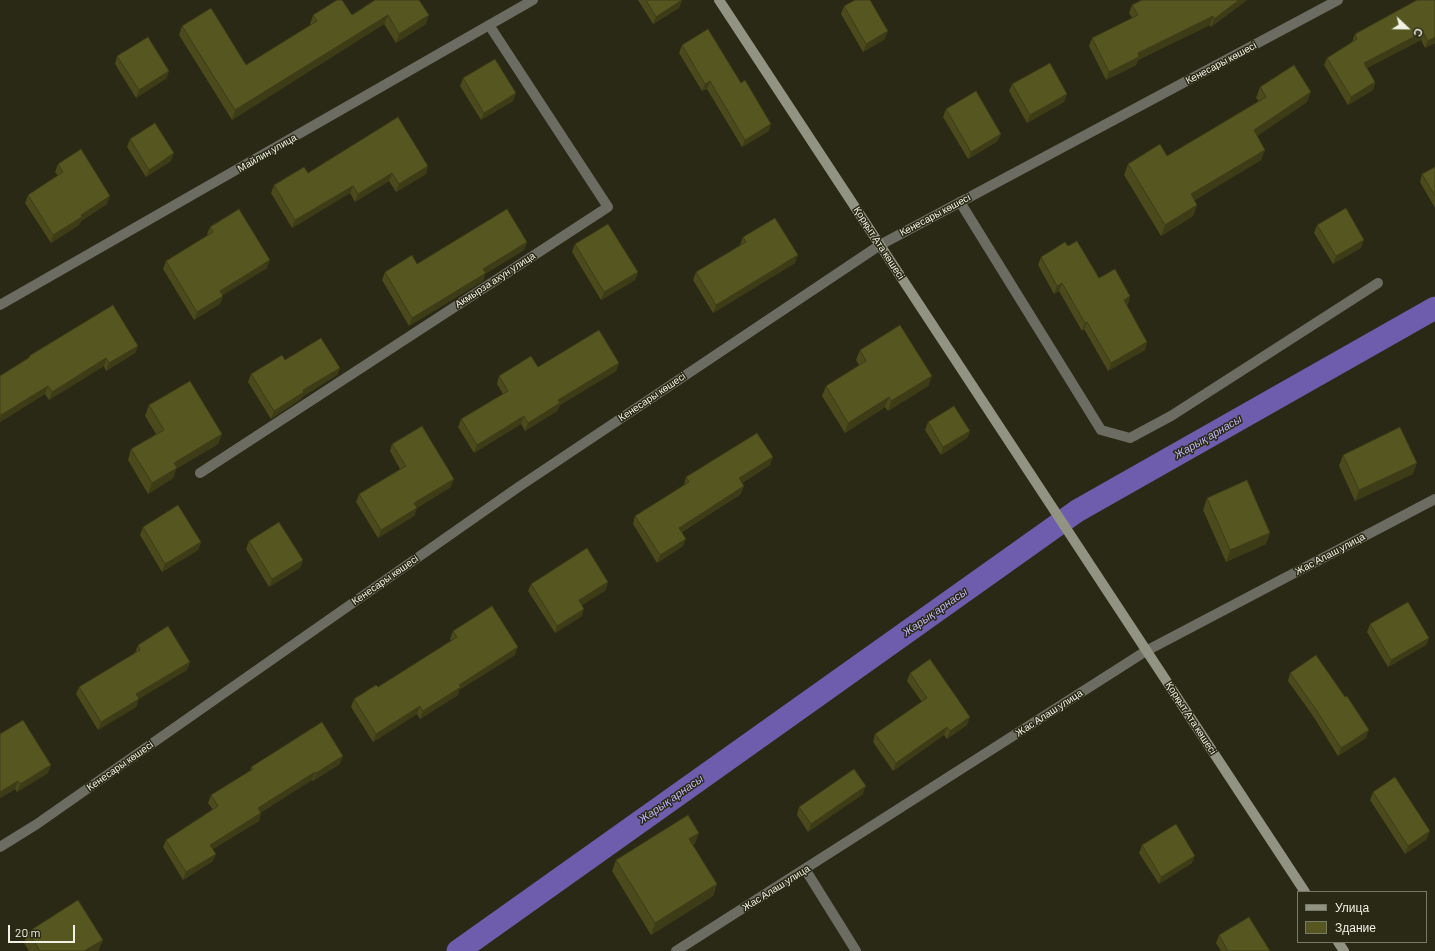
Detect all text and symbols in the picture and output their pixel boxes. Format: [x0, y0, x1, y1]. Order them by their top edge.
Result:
north arrow [1387, 8, 1427, 48]
text: С [1411, 27, 1426, 39]
street label: Кенесары көшесі [1184, 39, 1258, 87]
street label: Майлин улица [235, 131, 299, 175]
street label: Кенесары көшесі [898, 191, 972, 239]
street label: Қорқыт Ата көшесі [851, 204, 907, 282]
street label: Акмырза ахун улица [453, 250, 537, 310]
street label: Кенесары көшесі [616, 370, 688, 424]
water label: Жарық арнасы [1172, 412, 1244, 462]
street label: Жас Алаш улица [1293, 531, 1367, 577]
street label: Кенесары көшесі [349, 553, 421, 607]
water label: Жарық арнасы [900, 585, 970, 639]
street label: Қорқыт Ата көшесі [1163, 679, 1219, 757]
street label: Жас Алаш улица [1013, 687, 1085, 739]
street label: Кенесары көшесі [84, 739, 156, 793]
water label: Жарық арнасы [636, 772, 706, 826]
street label: Жас Алаш улица [740, 862, 812, 914]
legend [1297, 891, 1427, 943]
text: Улица [1335, 900, 1369, 914]
scale bar [10, 917, 77, 943]
text: Здание [1335, 920, 1376, 934]
text: 20 m [15, 925, 41, 939]

